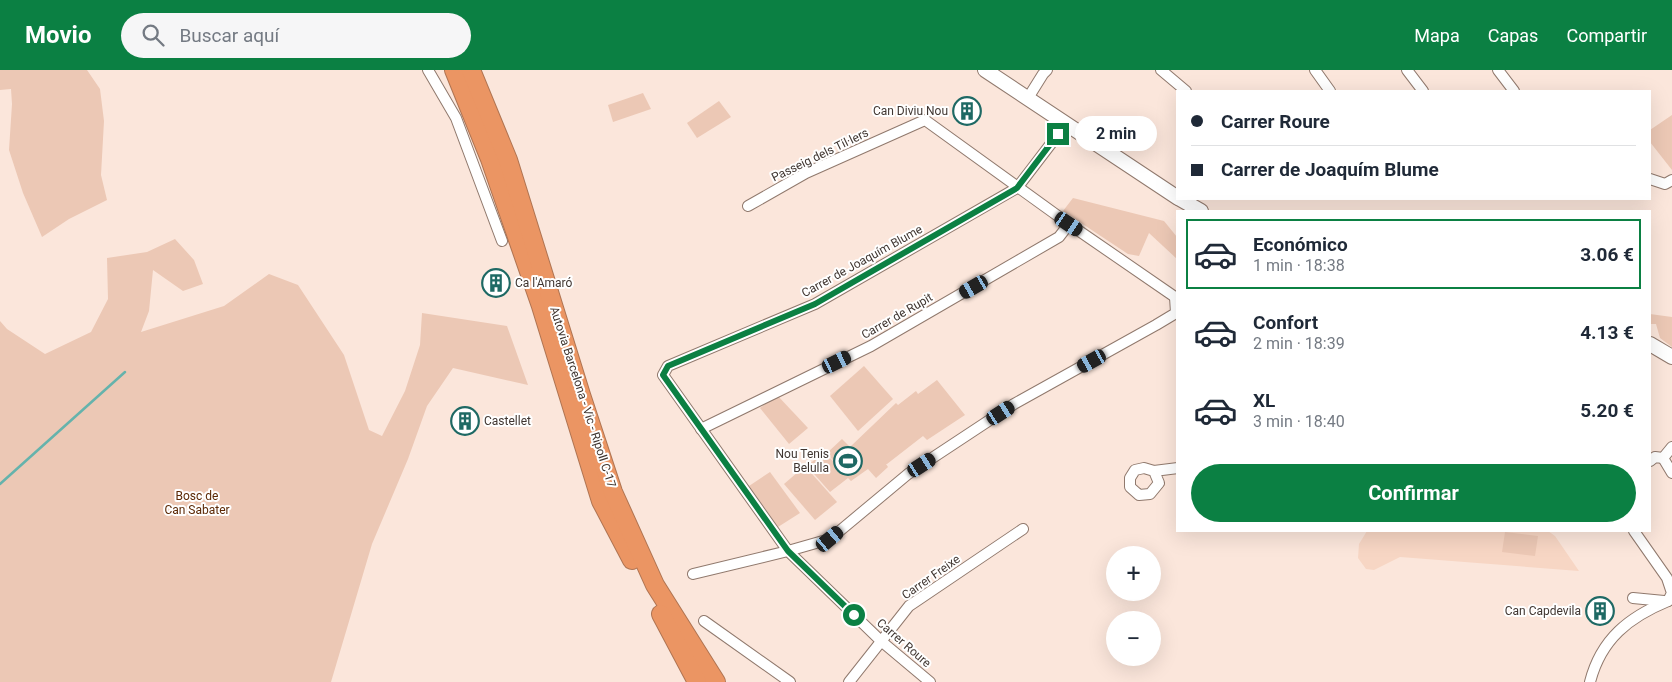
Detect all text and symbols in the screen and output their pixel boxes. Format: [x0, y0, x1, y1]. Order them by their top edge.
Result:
search box [121, 13, 471, 58]
text: Movio [25, 21, 91, 49]
icon: search [139, 21, 167, 49]
text: Buscar aquí [179, 24, 279, 47]
text: Mapa [1414, 25, 1460, 46]
text: Capas [1488, 25, 1538, 46]
text: Compartir [1566, 25, 1647, 46]
building icon: Can Diviu Nou [952, 96, 982, 126]
place label: Can Diviu Nou [873, 104, 948, 118]
text: Carrer Roure [1221, 110, 1330, 133]
callout: 2 min [1076, 116, 1158, 152]
route end [1047, 123, 1069, 145]
text: 2 min [1096, 124, 1136, 143]
street label: Passeig dels Til·lers [769, 125, 871, 185]
text: Carrer de Joaquím Blume [1221, 158, 1439, 181]
car [1052, 209, 1085, 239]
street label: Carrer de Joaquím Blume [799, 222, 925, 300]
icon: car [1193, 232, 1238, 277]
text: Económico [1253, 233, 1348, 256]
text: 3.06 € [1580, 243, 1634, 266]
text: 1 min · 18:38 [1253, 256, 1345, 275]
building icon: Ca l'Amaró [481, 268, 511, 298]
car [957, 273, 990, 301]
place label: Ca l'Amaró [515, 276, 572, 290]
street label: Carrer de Rupit [859, 290, 935, 342]
street label: Autovia Barcelona - Vic - Ripoll C-17 [547, 305, 619, 489]
icon: car [1193, 310, 1238, 355]
text: Confort [1253, 311, 1318, 334]
text: 4.13 € [1580, 321, 1634, 344]
text: 2 min · 18:39 [1253, 334, 1345, 353]
car [1075, 347, 1108, 375]
car [820, 349, 853, 375]
icon: car [1193, 388, 1238, 433]
text: XL [1253, 389, 1275, 412]
car [984, 399, 1017, 427]
text: 5.20 € [1580, 399, 1634, 422]
building icon: Castellet [450, 406, 480, 436]
text: 3 min · 18:40 [1253, 412, 1345, 431]
place label: Castellet [484, 414, 531, 428]
sports icon: Nou Tenis Belulla [833, 446, 863, 476]
place label: Nou Tenis Belulla [776, 447, 829, 475]
car [905, 451, 938, 479]
button: Confirmar [1191, 464, 1636, 522]
park label: Bosc de Can Sabater [164, 489, 230, 517]
car [813, 524, 846, 554]
map controls [1106, 546, 1161, 666]
button: + [1106, 546, 1161, 601]
street label: Carrer Freixe [899, 552, 963, 602]
building icon: Can Capdevila [1585, 596, 1615, 626]
route start [843, 604, 865, 626]
place label: Can Capdevila [1505, 604, 1581, 618]
button: − [1106, 611, 1161, 666]
street label: Carrer Roure [874, 616, 934, 670]

